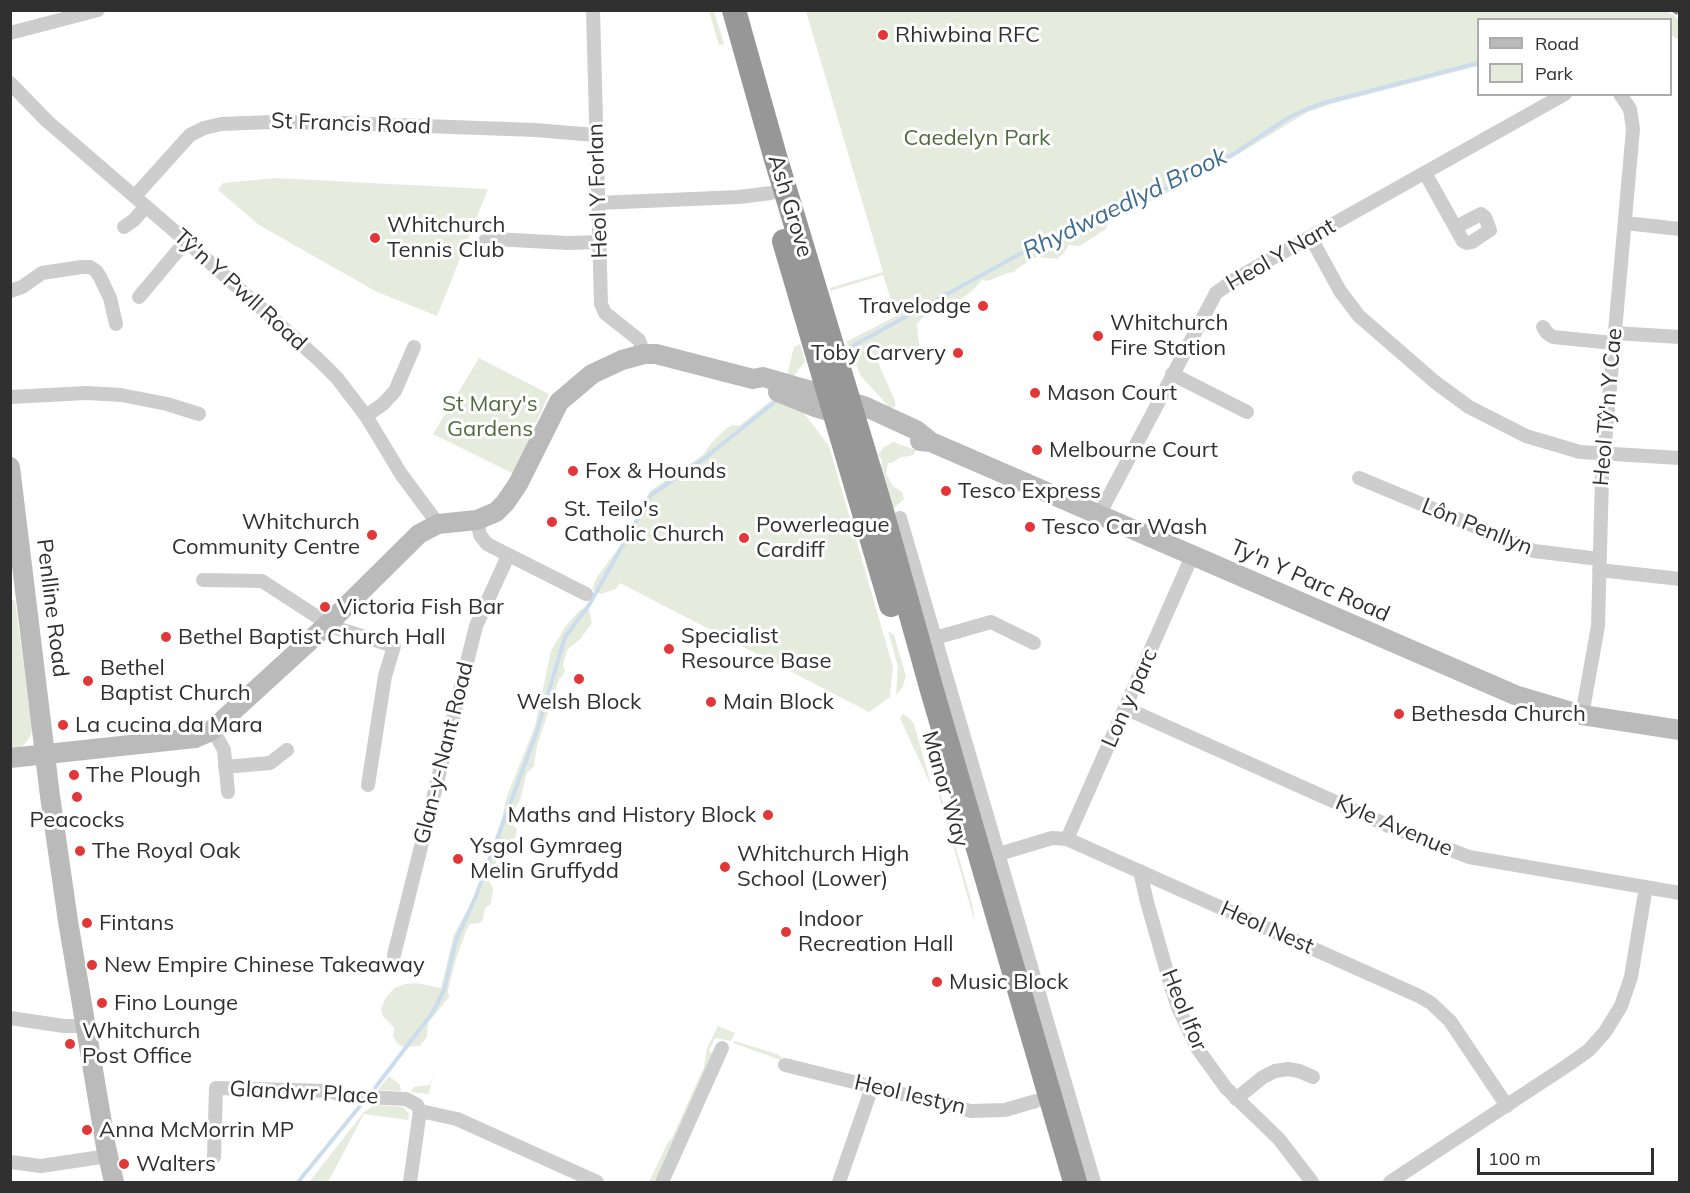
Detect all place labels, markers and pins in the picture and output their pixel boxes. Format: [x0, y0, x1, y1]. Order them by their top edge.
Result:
place label: Rhiwbina RFC [895, 22, 1040, 48]
marker: Rhiwbina RFC [876, 28, 890, 42]
place label: Whitchurch Tennis Club [387, 212, 505, 264]
marker: Whitchurch Tennis Club [368, 231, 382, 245]
place label: Travelodge [859, 293, 971, 319]
marker: Travelodge [976, 299, 990, 313]
place label: Whitchurch Fire Station [1110, 310, 1228, 362]
marker: Whitchurch Fire Station [1091, 329, 1105, 343]
place label: Toby Carvery [811, 340, 946, 366]
marker: Toby Carvery [951, 346, 965, 360]
place label: Mason Court [1047, 380, 1177, 406]
marker: Mason Court [1028, 386, 1042, 400]
place label: Melbourne Court [1049, 437, 1218, 463]
marker: Melbourne Court [1030, 443, 1044, 457]
place label: Fox & Hounds [585, 458, 726, 484]
marker: Fox & Hounds [566, 464, 580, 478]
place label: Tesco Express [958, 478, 1101, 504]
marker: Tesco Express [939, 484, 953, 498]
place label: St. Teilo's Catholic Church [564, 496, 724, 548]
place label: Whitchurch Community Centre [172, 509, 360, 560]
place label: Powerleague Cardiff [756, 512, 889, 564]
place label: Tesco Car Wash [1042, 514, 1207, 540]
marker: St. Teilo's Catholic Church [545, 515, 559, 529]
marker: Tesco Car Wash [1023, 520, 1037, 534]
marker: Whitchurch Community Centre [365, 528, 379, 542]
marker: Powerleague Cardiff [737, 531, 751, 545]
place label: Victoria Fish Bar [337, 594, 504, 620]
marker: Victoria Fish Bar [318, 600, 332, 614]
place label: Specialist Resource Base [681, 623, 831, 674]
place label: Bethel Baptist Church Hall [178, 624, 445, 650]
marker: Bethel Baptist Church Hall [159, 630, 173, 644]
marker: Specialist Resource Base [662, 642, 676, 656]
place label: Bethel Baptist Church [100, 655, 251, 706]
marker: Welsh Block [572, 672, 586, 686]
marker: Bethel Baptist Church [81, 674, 95, 688]
place label: Welsh Block [517, 689, 641, 715]
place label: Main Block [723, 689, 834, 715]
marker: Main Block [704, 695, 718, 709]
place label: Bethesda Church [1411, 701, 1586, 727]
marker: Bethesda Church [1392, 707, 1406, 721]
place label: La cucina da Mara [75, 712, 263, 738]
marker: La cucina da Mara [56, 718, 70, 732]
place label: The Plough [86, 762, 201, 788]
marker: The Plough [67, 768, 81, 782]
marker: Peacocks [70, 790, 84, 804]
place label: Maths and History Block [508, 802, 756, 828]
place label: Peacocks [29, 807, 125, 833]
marker: Maths and History Block [761, 808, 775, 822]
place label: Ysgol Gymraeg Melin Gruffydd [470, 833, 623, 884]
place label: The Royal Oak [92, 838, 240, 864]
place label: Whitchurch High School (Lower) [737, 841, 909, 892]
marker: The Royal Oak [73, 844, 87, 858]
marker: Ysgol Gymraeg Melin Gruffydd [451, 852, 465, 866]
marker: Whitchurch High School (Lower) [718, 860, 732, 874]
place label: Indoor Recreation Hall [798, 906, 953, 957]
place label: Fintans [99, 910, 174, 936]
marker: Fintans [80, 916, 94, 930]
marker: Indoor Recreation Hall [779, 925, 793, 939]
place label: New Empire Chinese Takeaway [104, 952, 425, 978]
marker: New Empire Chinese Takeaway [85, 958, 99, 972]
place label: Music Block [949, 969, 1068, 995]
marker: Music Block [930, 975, 944, 989]
place label: Fino Lounge [114, 990, 238, 1016]
marker: Fino Lounge [95, 996, 109, 1010]
place label: Whitchurch Post Office [82, 1018, 200, 1070]
marker: Whitchurch Post Office [63, 1037, 77, 1051]
place label: Anna McMorrin MP [99, 1117, 294, 1143]
marker: Anna McMorrin MP [80, 1123, 94, 1137]
place label: Walters [136, 1151, 216, 1177]
marker: Walters [117, 1157, 131, 1171]

